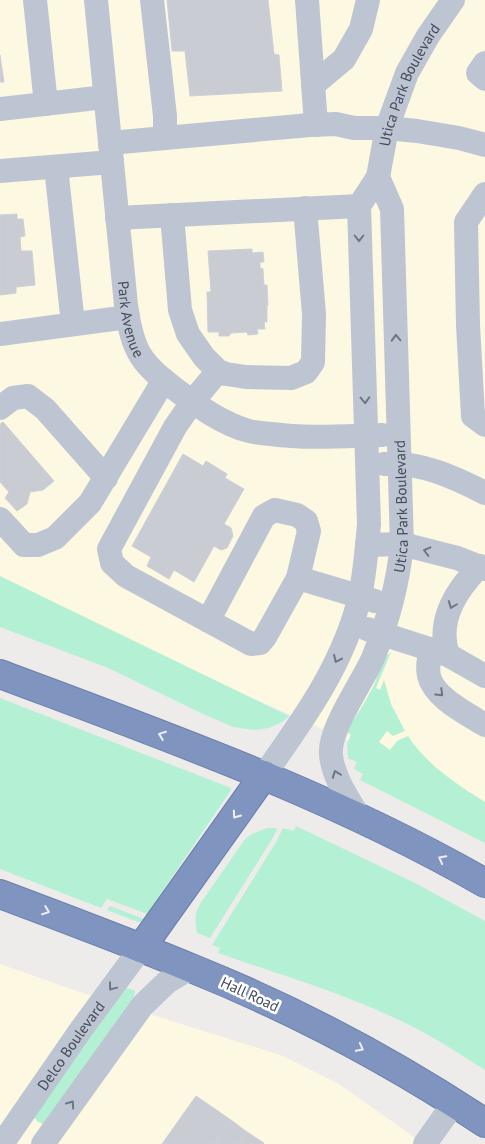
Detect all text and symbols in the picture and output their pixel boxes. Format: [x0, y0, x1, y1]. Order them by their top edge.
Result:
street label: Utica Park Boulevard [374, 19, 444, 148]
one-way arrow [354, 234, 364, 242]
street label: Park Avenue [114, 280, 149, 361]
one-way arrow [390, 334, 401, 342]
one-way arrow [360, 397, 370, 405]
street label: Utica Park Boulevard [389, 440, 412, 574]
one-way arrow [424, 546, 432, 556]
one-way arrow [448, 600, 458, 609]
one-way arrow [333, 654, 343, 663]
one-way arrow [435, 687, 444, 696]
one-way arrow [158, 731, 166, 741]
one-way arrow [332, 770, 342, 779]
one-way arrow [233, 809, 242, 819]
one-way arrow [439, 855, 448, 865]
one-way arrow [41, 905, 49, 915]
street label: Hall Road [218, 972, 282, 1016]
one-way arrow [109, 981, 117, 990]
street label: Delco Boulevard [33, 997, 108, 1094]
one-way arrow [355, 1042, 364, 1052]
one-way arrow [65, 1100, 74, 1110]

